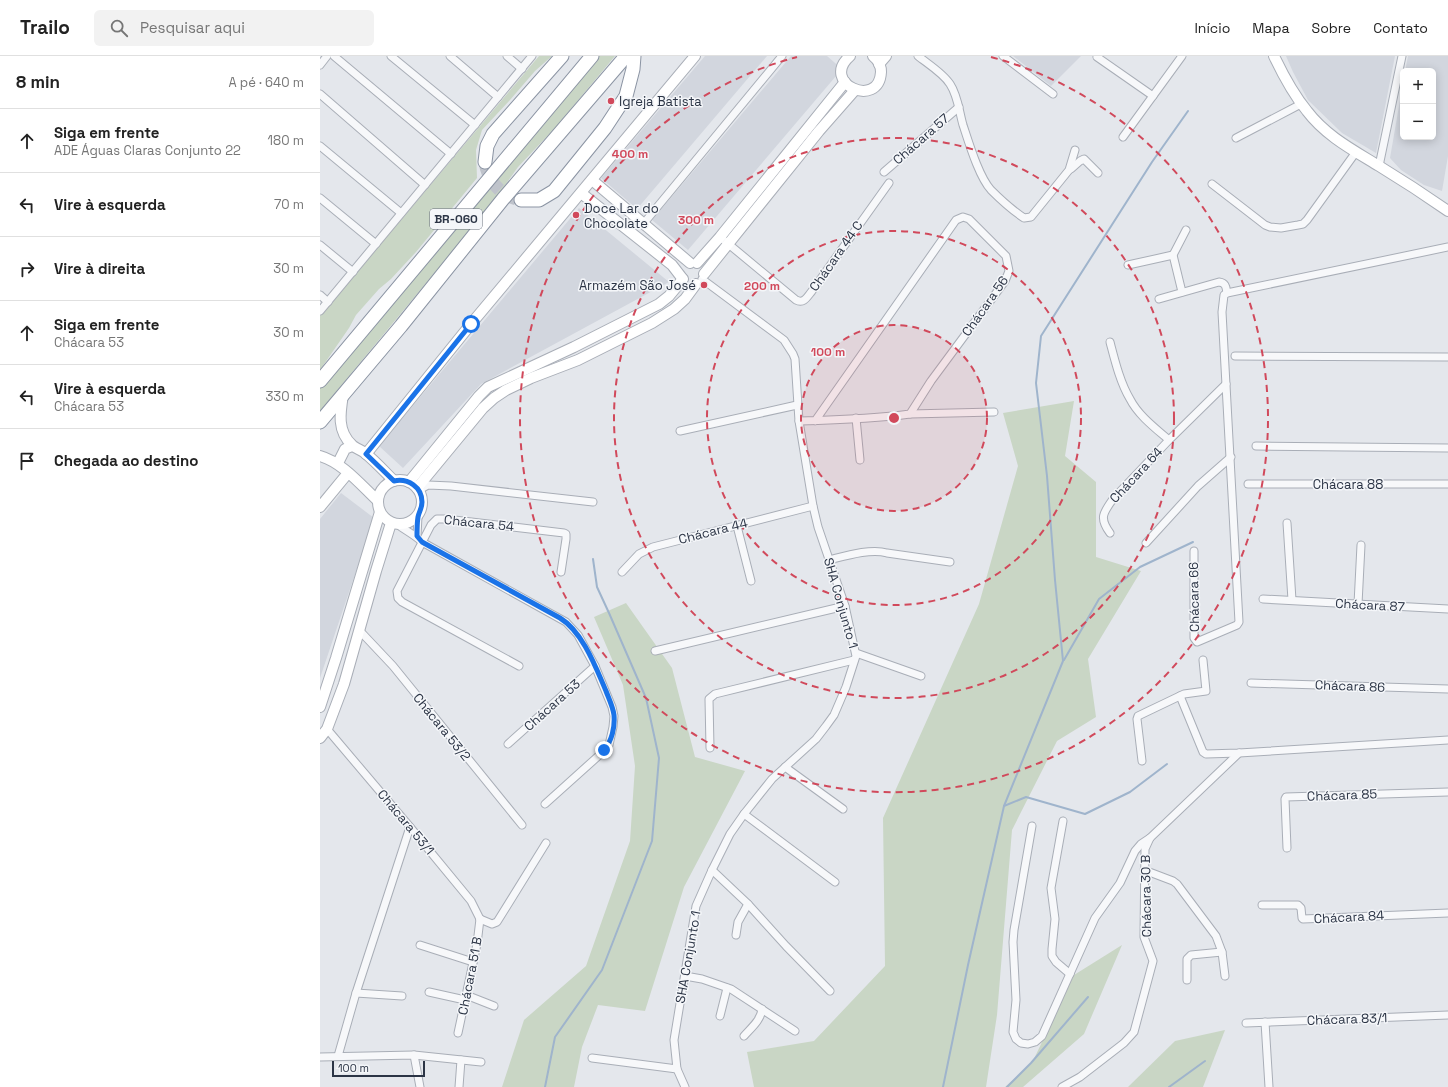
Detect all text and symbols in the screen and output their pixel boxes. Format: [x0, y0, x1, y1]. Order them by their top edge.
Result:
search box [94, 10, 374, 46]
text: Trailo [20, 15, 70, 40]
icon: search [108, 17, 130, 39]
text: Pesquisar aqui [140, 18, 245, 37]
text: Início [1194, 19, 1230, 37]
text: Mapa [1252, 19, 1290, 37]
text: Sobre [1312, 19, 1351, 37]
text: Contato [1373, 19, 1428, 37]
map controls [1400, 68, 1436, 140]
button: + [1400, 68, 1436, 104]
text: 8 min [16, 71, 60, 93]
text: A pé · 640 m [229, 74, 304, 91]
place label: Igreja Batista [619, 93, 702, 110]
marker: Igreja Batista [606, 96, 616, 106]
button: − [1400, 104, 1436, 140]
street label: Chácara 57 [889, 110, 953, 168]
text: Siga em frente [54, 123, 160, 142]
icon: ahead [16, 130, 38, 152]
text: 180 m [268, 132, 304, 149]
text: ADE Águas Claras Conjunto 22 [54, 142, 241, 159]
text: 400 m [612, 146, 648, 162]
icon: left [16, 194, 38, 216]
text: Vire à esquerda [54, 195, 166, 214]
text: 70 m [274, 196, 304, 213]
place label: Doce Lar do Chocolate [584, 200, 659, 232]
road number: BR-060 [430, 209, 482, 229]
marker: Doce Lar do Chocolate [571, 210, 581, 220]
text: 300 m [678, 212, 714, 228]
street label: Chácara 44 C [805, 217, 867, 295]
icon: right [16, 258, 38, 280]
text: Vire à direita [54, 259, 145, 278]
text: 30 m [273, 260, 304, 277]
street label: Chácara 56 [958, 272, 1012, 340]
place label: Armazém São José [579, 277, 696, 294]
text: 200 m [744, 278, 780, 294]
marker: Armazém São José [699, 280, 709, 290]
text: Siga em frente [54, 315, 160, 334]
route start [462, 315, 480, 333]
icon: ahead [16, 322, 38, 344]
text: 30 m [273, 324, 304, 341]
text: Chácara 53 [54, 334, 124, 351]
text: 100 m [811, 344, 845, 360]
text: Vire à esquerda [54, 379, 166, 398]
icon: left [16, 386, 38, 408]
text: 330 m [265, 388, 304, 405]
text: Chácara 53 [54, 398, 124, 415]
centre of rings [887, 411, 901, 425]
street label: Chácara 64 [1106, 443, 1166, 507]
icon: arrive [16, 450, 38, 472]
text: Chegada ao destino [54, 451, 198, 470]
street label: Chácara 88 [1313, 476, 1383, 493]
street label: Chácara 54 [443, 511, 515, 535]
street label: Chácara 44 [677, 514, 749, 548]
street label: SHA Conjunto 1 [820, 556, 862, 650]
street label: Chácara 66 [1185, 562, 1203, 632]
street label: Chácara 87 [1335, 595, 1405, 615]
street label: Chácara 53 [520, 675, 584, 735]
street label: Chácara 86 [1315, 676, 1386, 696]
street label: Chácara 53/2 [409, 690, 475, 765]
route end [595, 741, 613, 759]
street label: Chácara 85 [1307, 785, 1378, 805]
street label: Chácara 53/1 [374, 786, 438, 858]
street label: Chácara 30 B [1137, 855, 1155, 937]
street label: Chácara 84 [1313, 907, 1385, 927]
street label: SHA Conjunto 1 [671, 909, 705, 1005]
street label: Chácara 51 B [454, 935, 486, 1017]
street label: Chácara 83/1 [1306, 1009, 1388, 1029]
scale bar [332, 1059, 425, 1078]
text: 100 m [338, 1061, 369, 1075]

